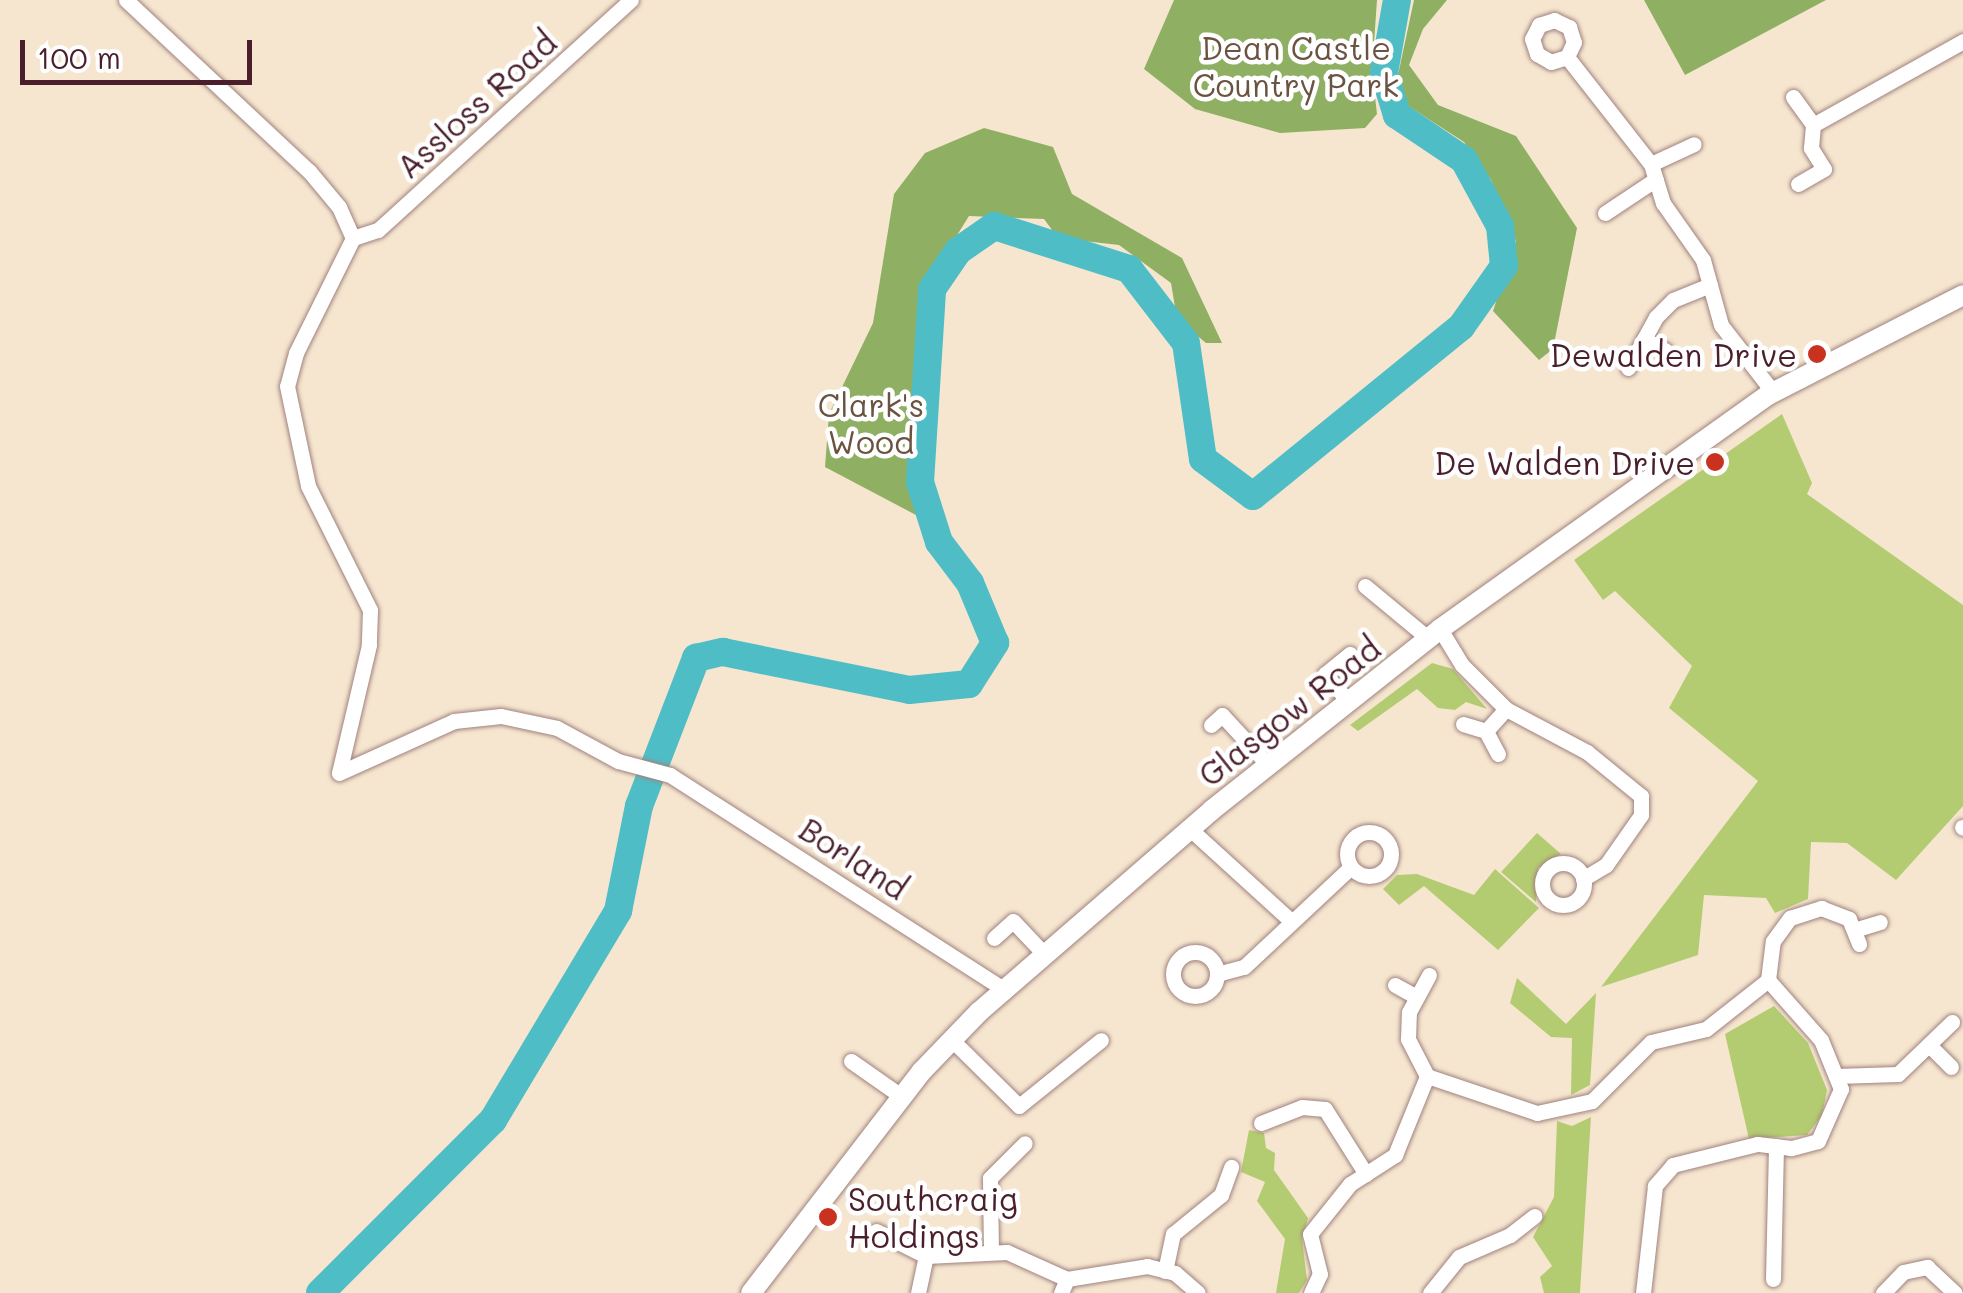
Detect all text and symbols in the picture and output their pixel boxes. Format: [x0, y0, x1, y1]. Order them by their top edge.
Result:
scale bar [25, 20, 258, 82]
street label: Assloss Road [388, 22, 564, 186]
park label: Dean Castle Country Park [1193, 29, 1399, 104]
text: 100 m [37, 37, 121, 77]
place label: Dewalden Drive [1550, 335, 1797, 373]
marker: Dewalden Drive [1806, 343, 1828, 365]
park label: Clark's Wood [818, 386, 924, 461]
place label: De Walden Drive [1434, 443, 1695, 481]
marker: De Walden Drive [1704, 451, 1726, 473]
street label: Glasgow Road [1191, 628, 1387, 794]
street label: Borland [793, 809, 915, 907]
place label: Southcraig Holdings [848, 1180, 1018, 1255]
marker: Southcraig Holdings [817, 1206, 839, 1228]

